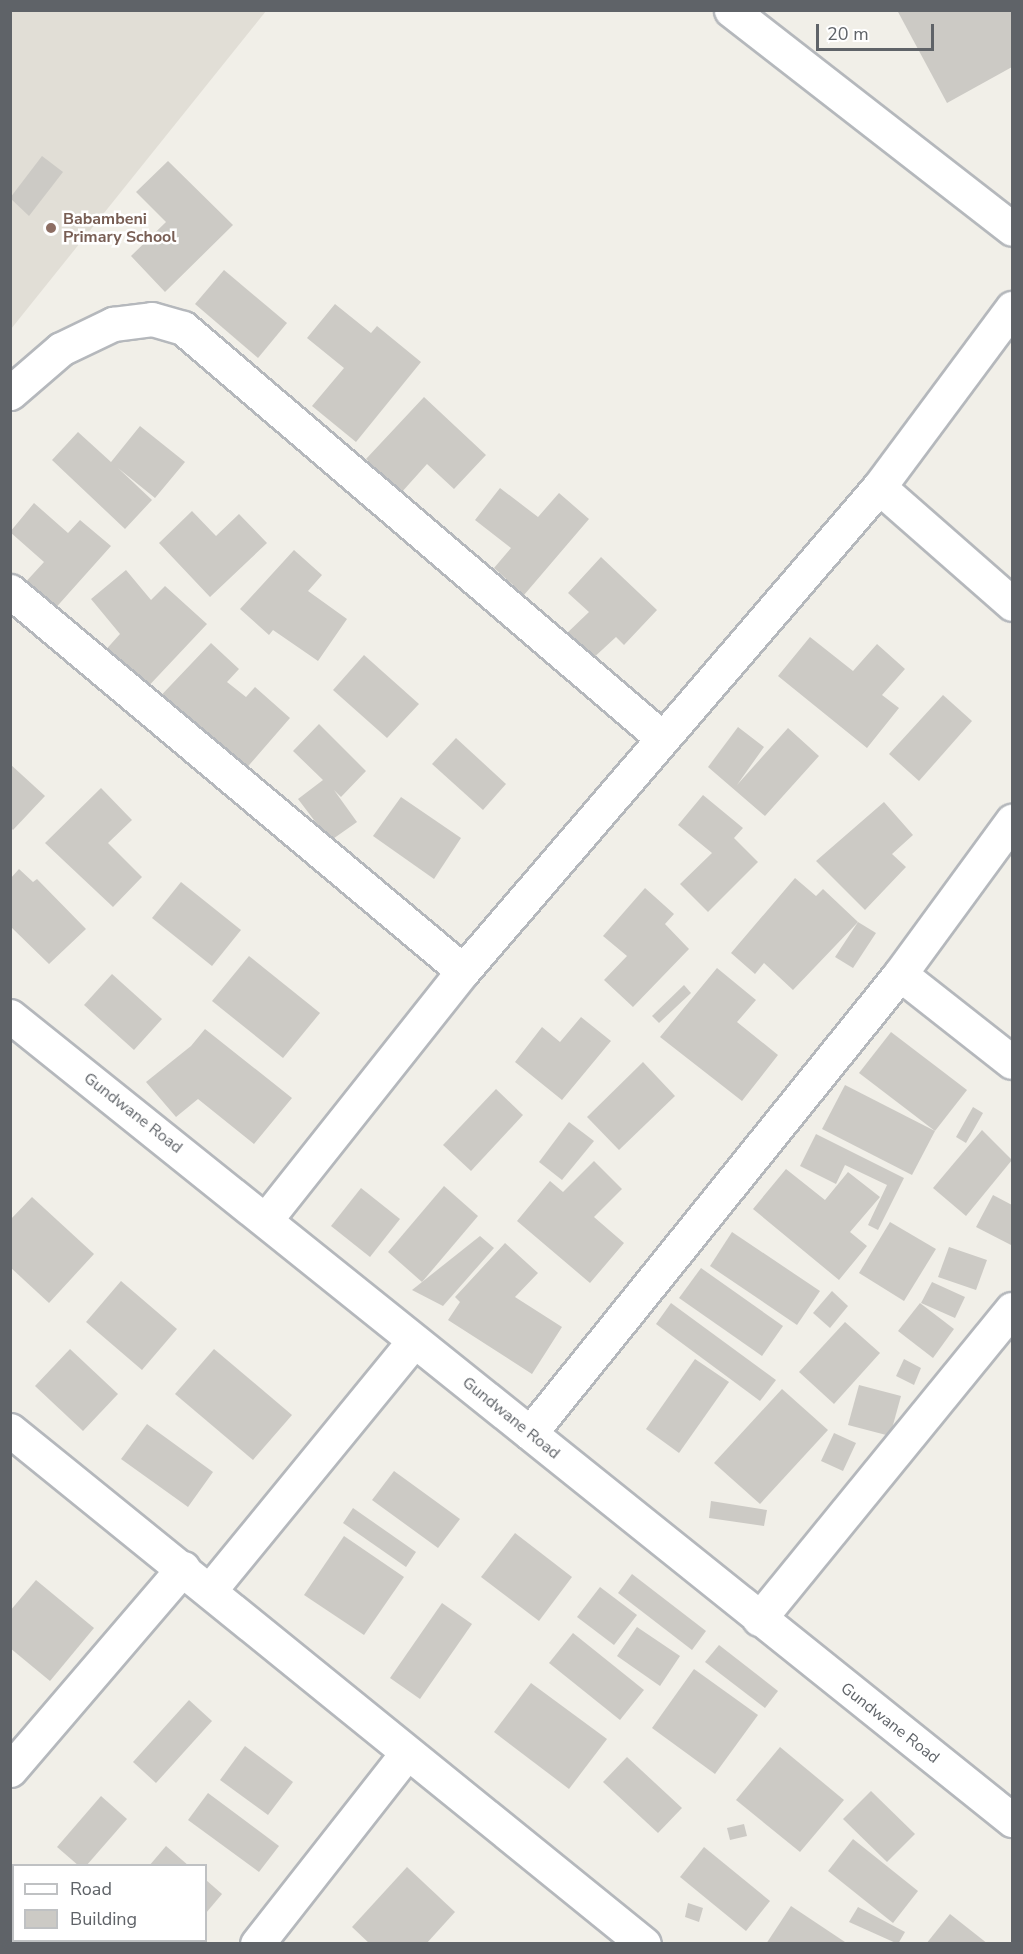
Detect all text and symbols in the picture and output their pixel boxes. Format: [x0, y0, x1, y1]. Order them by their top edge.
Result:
scale bar [819, 12, 938, 50]
text: 20 m [827, 22, 869, 46]
place label: Babambeni Primary School [63, 209, 176, 247]
marker: Babambeni Primary School [44, 221, 58, 235]
street label: Gundwane Road [80, 1069, 186, 1157]
street label: Gundwane Road [458, 1373, 564, 1463]
street label: Gundwane Road [837, 1679, 943, 1767]
legend [12, 1864, 207, 1942]
text: Road [70, 1877, 112, 1901]
text: Building [70, 1907, 137, 1931]

